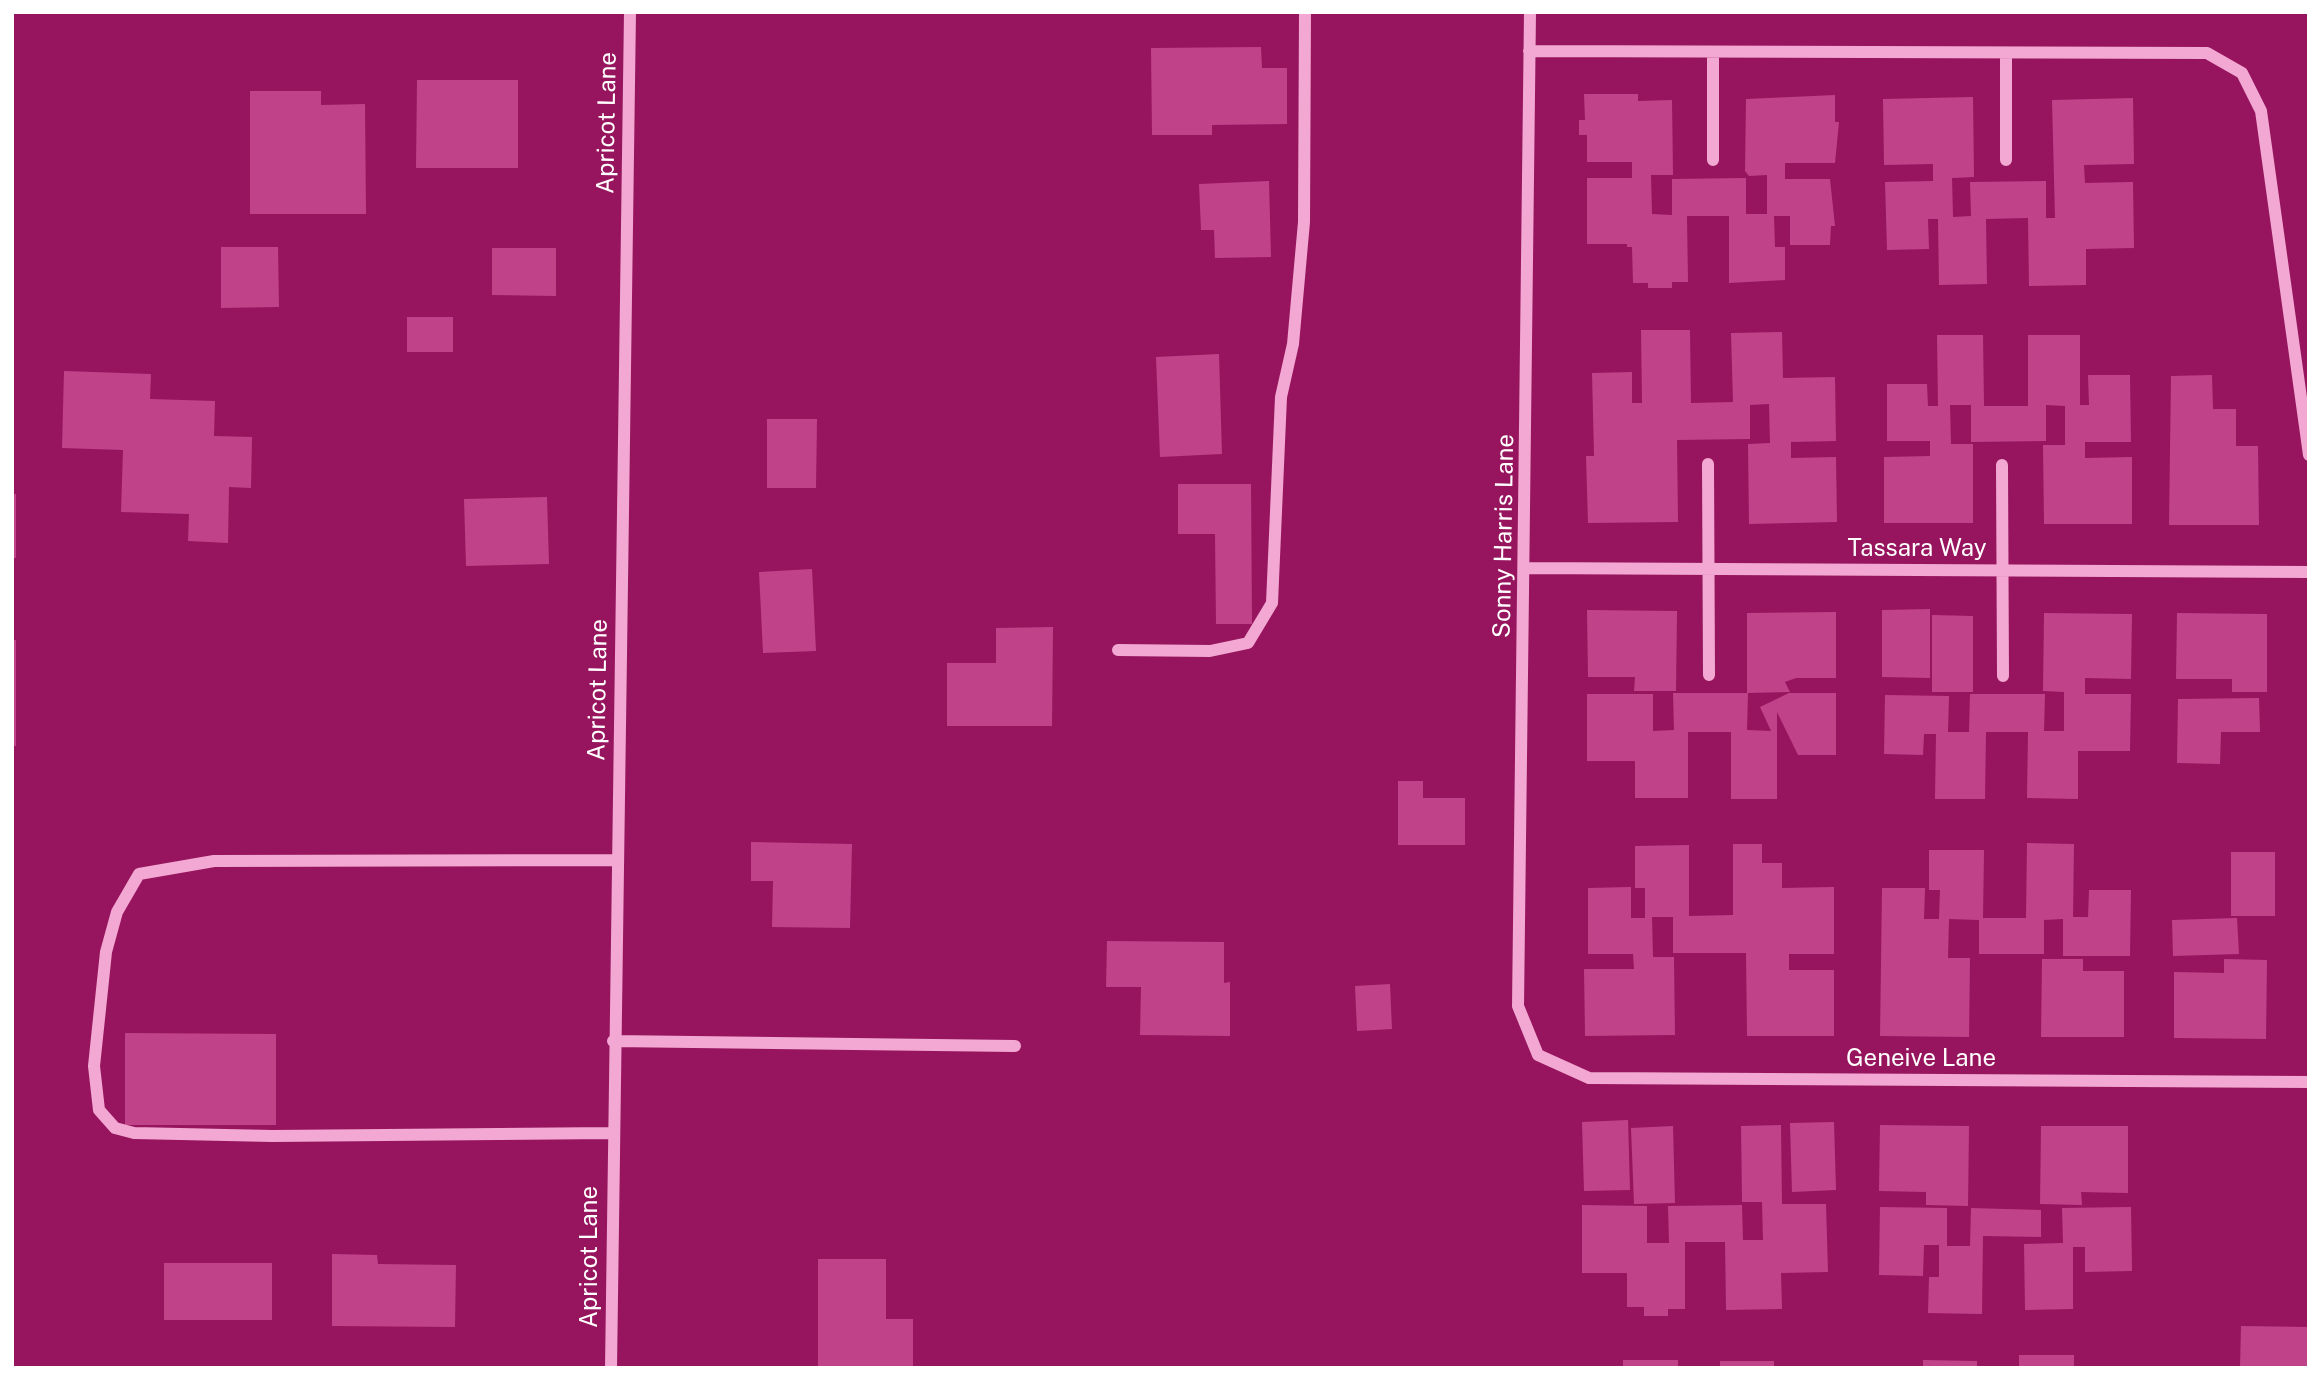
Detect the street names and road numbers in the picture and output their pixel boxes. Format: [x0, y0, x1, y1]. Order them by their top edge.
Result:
street label: Apricot Lane [591, 52, 623, 194]
street label: Sonny Harris Lane [1488, 434, 1520, 638]
street label: Tassara Way [1847, 535, 1987, 563]
street label: Apricot Lane [582, 619, 614, 761]
street label: Geneive Lane [1846, 1045, 1996, 1073]
street label: Apricot Lane [576, 1186, 604, 1328]

